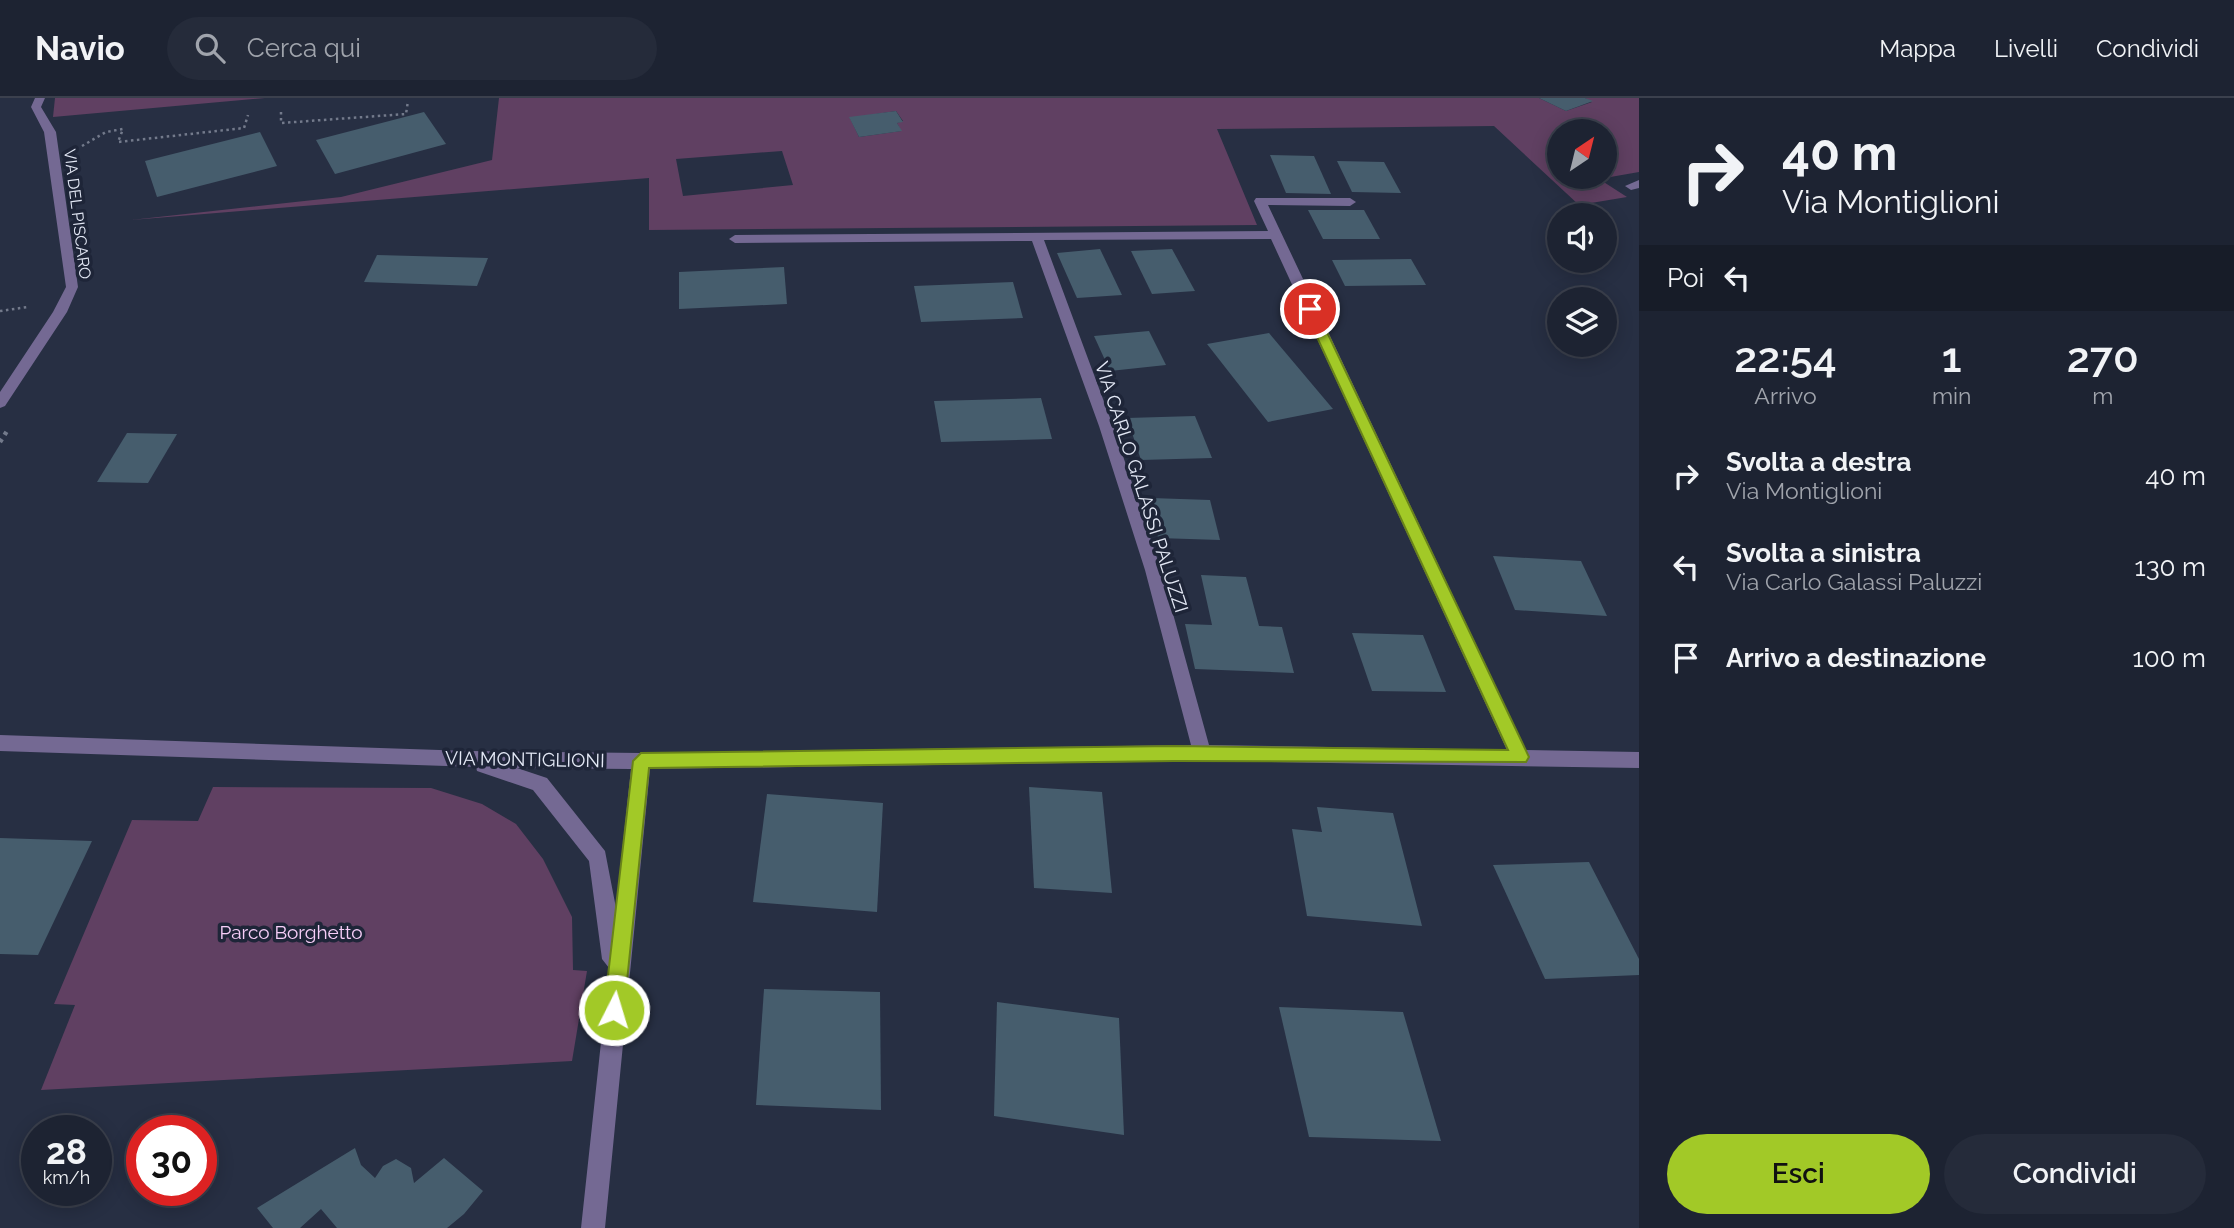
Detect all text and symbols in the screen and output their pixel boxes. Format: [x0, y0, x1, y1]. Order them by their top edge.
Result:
search box [167, 17, 657, 80]
text: Navio [35, 29, 125, 68]
icon: search [191, 29, 229, 67]
text: Cerca qui [247, 33, 361, 63]
text: Mappa [1879, 34, 1956, 63]
text: Livelli [1994, 34, 2058, 63]
text: Condividi [2096, 34, 2199, 63]
north arrow [1547, 119, 1617, 189]
map controls [1547, 119, 1617, 357]
text: 40 m [1782, 124, 1897, 181]
icon: right [1667, 126, 1758, 217]
street label: VIA DEL PISCARO [60, 148, 95, 280]
text: Via Montiglioni [1782, 183, 1999, 220]
button: sound [1547, 203, 1617, 273]
icon: left [1718, 259, 1756, 297]
text: Poi [1667, 263, 1704, 293]
pin [1280, 279, 1340, 339]
button: layers [1547, 287, 1617, 357]
icon: arrive [1291, 290, 1329, 328]
text: 22:54 [1734, 333, 1837, 382]
text: 1 [1942, 333, 1962, 382]
text: 270 [2067, 333, 2139, 382]
street label: VIA CARLO GALASSI PALUZZI [1091, 359, 1193, 615]
text: Arrivo [1754, 382, 1817, 409]
text: min [1932, 382, 1972, 409]
text: m [2092, 382, 2113, 409]
text: Svolta a destra [1726, 447, 1912, 477]
icon: right [1667, 457, 1705, 495]
text: 40 m [2145, 461, 2206, 491]
text: Via Montiglioni [1726, 477, 1882, 504]
text: Svolta a sinistra [1726, 538, 1921, 568]
icon: left [1667, 548, 1705, 586]
text: 130 m [2135, 552, 2206, 582]
text: Via Carlo Galassi Paluzzi [1726, 568, 1982, 595]
icon: arrive [1667, 639, 1705, 677]
text: Arrivo a destinazione [1726, 643, 1986, 673]
text: 100 m [2133, 643, 2206, 673]
street label: VIA MONTIGLIONI [445, 747, 605, 771]
park label: Parco Borghetto [219, 921, 363, 943]
position arrow [577, 973, 651, 1047]
speed limit sign: 30 [126, 1115, 217, 1206]
text: 28 [46, 1131, 87, 1172]
button: Esci [1667, 1134, 1930, 1214]
button: Condividi [1944, 1134, 2206, 1214]
text: km/h [43, 1167, 90, 1188]

